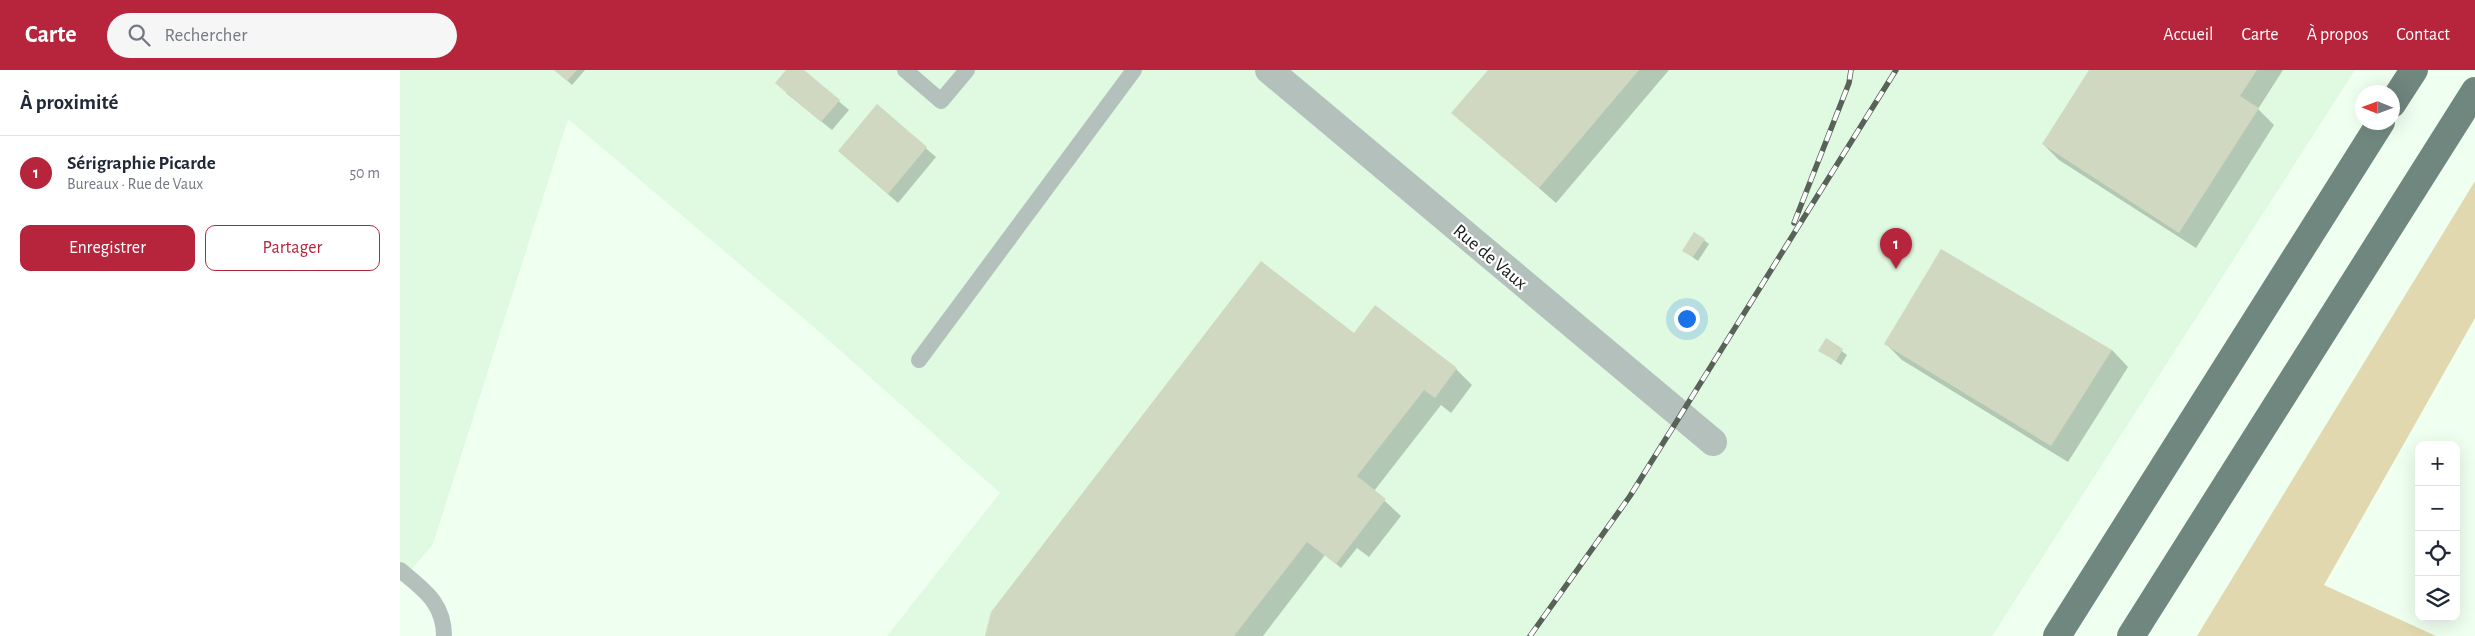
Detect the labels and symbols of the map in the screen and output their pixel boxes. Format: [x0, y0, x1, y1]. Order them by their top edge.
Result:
north arrow [2355, 85, 2400, 130]
street label: Rue de Vaux [1449, 221, 1531, 293]
pin: 1 [1880, 228, 1912, 269]
your location [1674, 306, 1700, 332]

